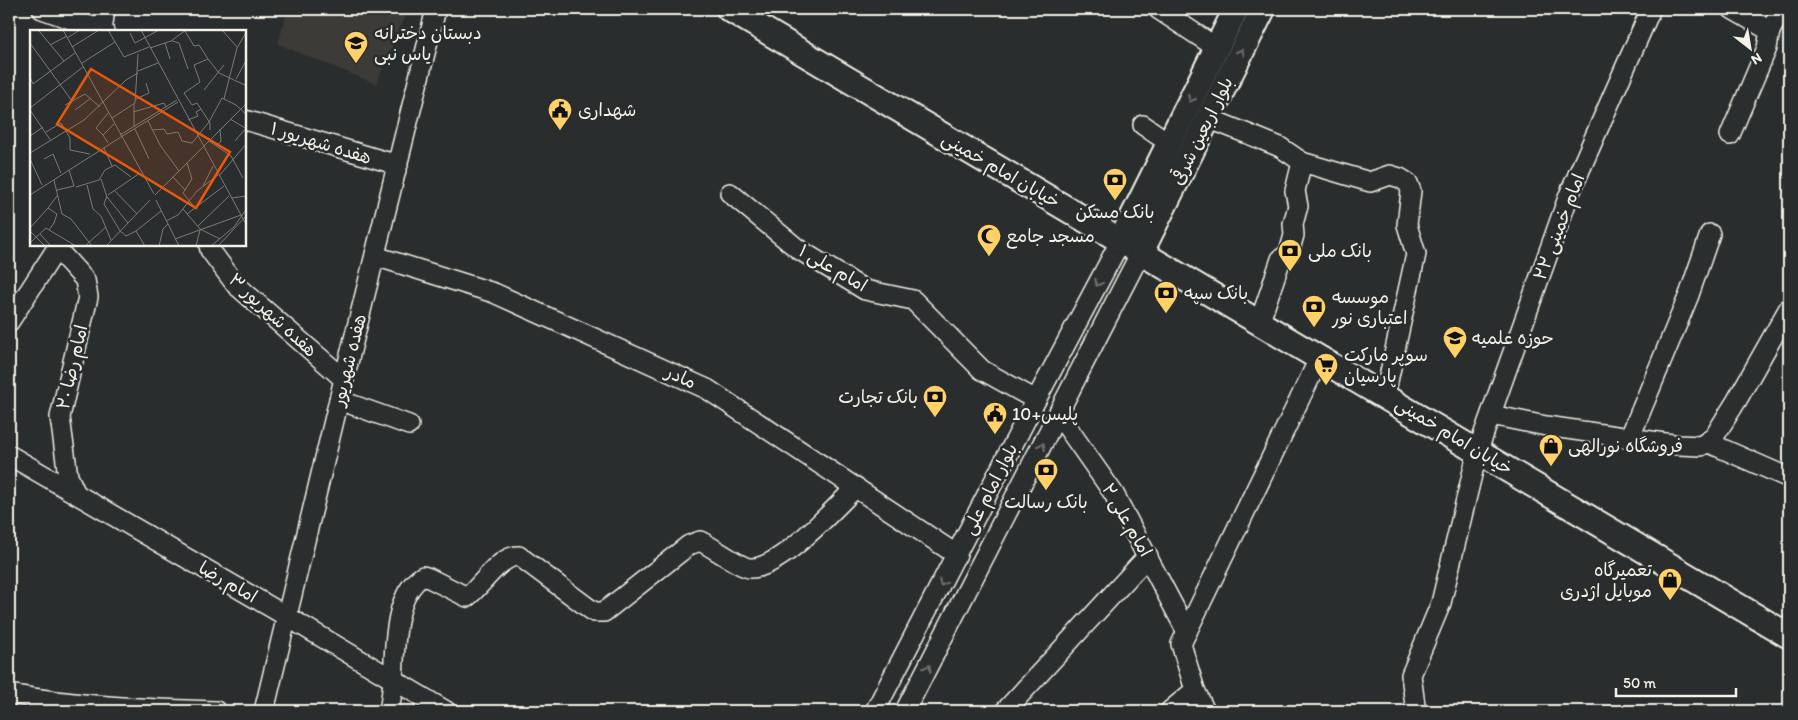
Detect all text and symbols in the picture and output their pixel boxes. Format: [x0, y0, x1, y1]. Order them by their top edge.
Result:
place label: دبستان دخترانه یاس نبی [374, 22, 482, 65]
north arrow [1726, 22, 1776, 72]
inset map [30, 30, 246, 246]
school or university icon: دبستان دخترانه یاس نبی [343, 30, 369, 64]
one-way arrow [1235, 48, 1245, 57]
text: N [1748, 49, 1765, 68]
street label: بلوار اربعین شرقی [1165, 73, 1238, 189]
one-way arrow [1187, 94, 1197, 103]
public building icon: شهداری [547, 97, 573, 131]
place label: شهداری [578, 99, 636, 121]
street label: هفده شهریور ۱ [268, 117, 374, 169]
street label: خیابان امام خمینی [937, 127, 1064, 215]
bank icon: بانک مسکن [1102, 167, 1128, 201]
street label: امام خمینی ۲۲ [1529, 171, 1592, 284]
place label: بانک مسکن [1075, 201, 1155, 223]
mosque icon: مسجد جامع [976, 223, 1002, 257]
place label: مسجد جامع [1006, 225, 1095, 249]
bank icon: بانک ملی [1277, 238, 1303, 272]
street label: امام علی ۱ [793, 240, 871, 299]
place label: بانک ملی [1308, 240, 1372, 262]
street label: هفده شهریور ۳ [224, 268, 322, 362]
one-way arrow [1094, 278, 1104, 287]
bank icon: بانک سپه [1153, 280, 1179, 314]
place label: بانک سپه [1184, 282, 1248, 305]
place label: موسسه اعتباری نور [1331, 286, 1407, 329]
bank icon: موسسه اعتباری نور [1301, 294, 1327, 328]
street label: هفده شهریور [326, 312, 371, 410]
street label: امام رضا ۲۰ [52, 322, 95, 412]
school or university icon: حوزه علمیه [1442, 325, 1468, 359]
place label: حوزه علمیه [1472, 327, 1554, 349]
place label: سوپر مارکت پارسیان [1344, 344, 1428, 388]
supermarket icon: سوپر مارکت پارسیان [1313, 352, 1339, 386]
street label: مادر [661, 360, 700, 393]
bank icon: بانک تجارت [922, 384, 948, 418]
place label: بانک تجارت [838, 386, 918, 408]
street label: خیابان امام خمینی [1390, 392, 1516, 482]
public building icon: پلیس+10 [982, 401, 1008, 435]
place label: پلیس+10 [1012, 403, 1078, 426]
shop icon: فروشگاه نورالهی [1538, 433, 1564, 467]
place label: فروشگاه نورالهی [1568, 435, 1683, 458]
street label: بلوار امام علی [958, 440, 1025, 540]
one-way arrow [1036, 442, 1046, 451]
bank icon: بانک رسالت [1033, 457, 1059, 491]
street label: امام علی ۲ [1095, 479, 1157, 562]
place label: بانک رسالت [1004, 491, 1088, 513]
street label: امام رضا [193, 556, 261, 610]
place label: تعمیرگاه موبایل اژدری [1560, 559, 1653, 602]
shop icon: تعمیرگاه موبایل اژدری [1657, 567, 1683, 601]
one-way arrow [938, 577, 948, 586]
one-way arrow [922, 664, 932, 673]
scale bar [1616, 665, 1736, 697]
text: 50 m [1623, 674, 1656, 692]

